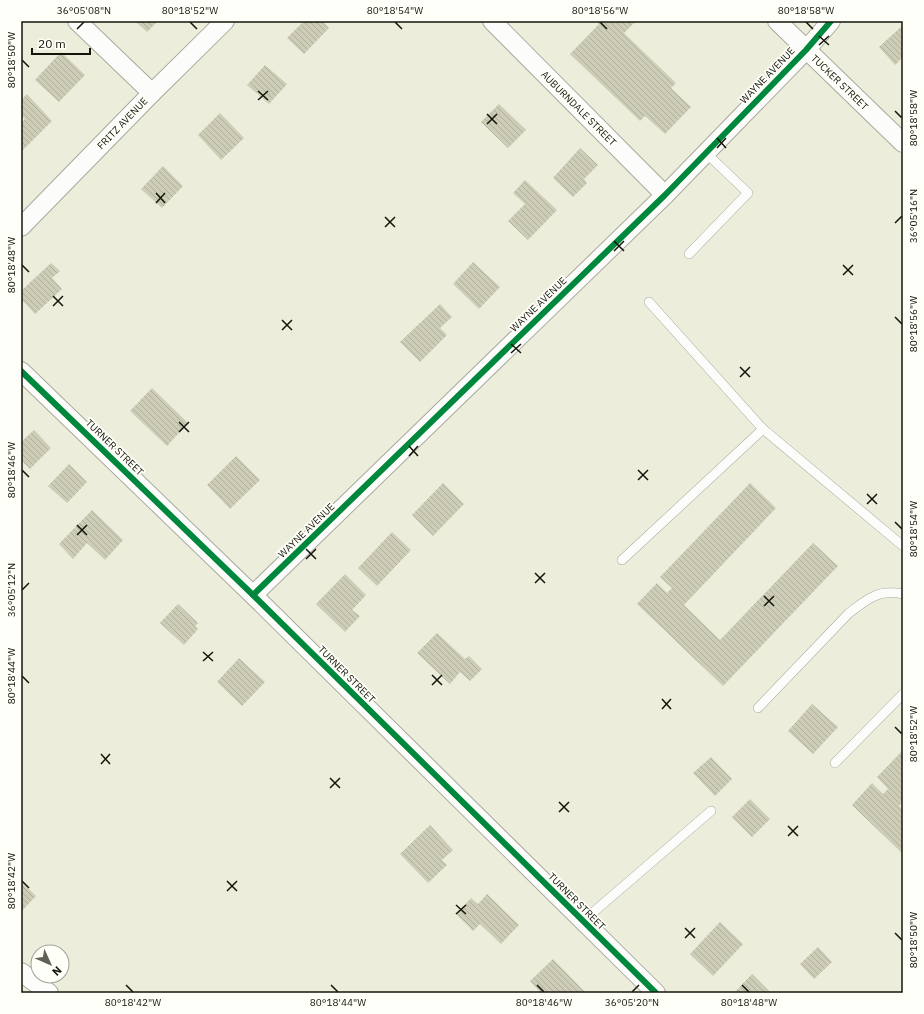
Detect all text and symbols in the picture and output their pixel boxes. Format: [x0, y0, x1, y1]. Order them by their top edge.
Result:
text: 36°05'08"N [57, 4, 111, 17]
text: 80°18'52"W [162, 4, 218, 17]
text: 80°18'54"W [367, 4, 423, 17]
text: 80°18'56"W [572, 4, 628, 17]
text: 80°18'58"W [778, 4, 834, 17]
scale bar [32, 30, 90, 56]
text: 80°18'50"W [5, 32, 18, 88]
text: 20 m [38, 36, 66, 51]
street label: WAYNE AVENUE [737, 44, 798, 106]
street label: TUCKER STREET [808, 52, 871, 113]
street label: AUBURNDALE STREET [538, 68, 619, 149]
text: 80°18'58"W [907, 90, 920, 146]
street label: FRITZ AVENUE [94, 94, 151, 152]
text: 36°05'16"N [907, 189, 920, 243]
text: 80°18'48"W [5, 237, 18, 293]
street label: WAYNE AVENUE [507, 274, 569, 335]
text: 80°18'56"W [907, 296, 920, 352]
street label: TURNER STREET [83, 416, 147, 479]
text: 80°18'46"W [5, 442, 18, 498]
street label: WAYNE AVENUE [275, 500, 337, 561]
text: 80°18'54"W [907, 501, 920, 557]
text: 36°05'12"N [5, 563, 18, 617]
street label: TURNER STREET [315, 643, 378, 706]
text: 80°18'44"W [5, 648, 18, 704]
text: 80°18'52"W [907, 706, 920, 762]
text: 80°18'42"W [5, 853, 18, 909]
street label: TURNER STREET [545, 870, 608, 933]
text: 80°18'50"W [907, 912, 920, 968]
north arrow [30, 944, 70, 984]
text: N [49, 963, 65, 979]
text: 80°18'42"W [105, 996, 161, 1009]
text: 80°18'44"W [310, 996, 366, 1009]
text: 80°18'46"W [516, 996, 572, 1009]
text: 36°05'20"N [605, 996, 659, 1009]
text: 80°18'48"W [721, 996, 777, 1009]

